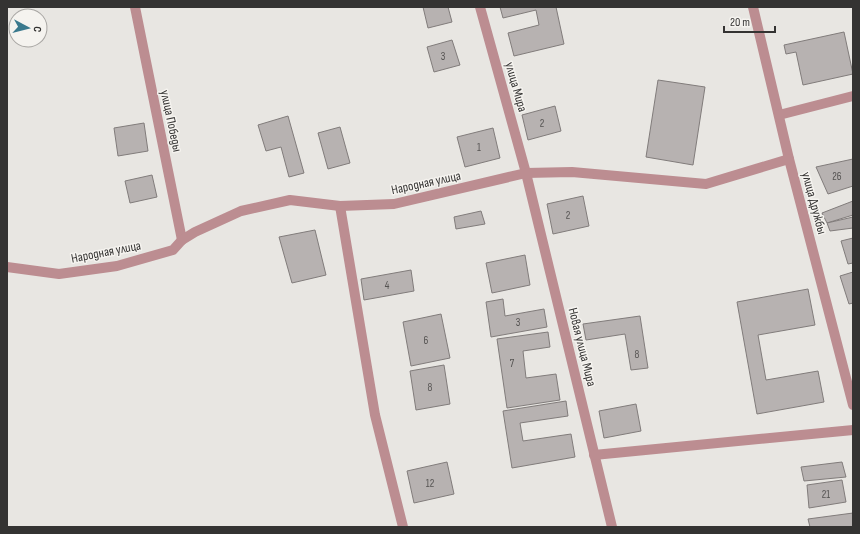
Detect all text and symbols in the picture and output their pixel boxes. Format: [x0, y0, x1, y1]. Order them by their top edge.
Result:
north arrow [8, 8, 48, 48]
scale bar [724, 8, 775, 34]
text: 20 m [730, 15, 750, 30]
text: С [31, 26, 44, 33]
house number: 3 [441, 50, 446, 63]
street label: улица Мира [501, 60, 531, 114]
street label: улица Победы [157, 89, 185, 153]
house number: 2 [540, 117, 545, 130]
house number: 1 [477, 141, 481, 154]
street label: Народная улица [390, 168, 462, 198]
street label: улица Дружбы [798, 170, 830, 236]
house number: 26 [832, 170, 842, 183]
house number: 2 [566, 209, 571, 222]
street label: Народная улица [70, 237, 142, 267]
house number: 4 [385, 279, 390, 292]
street label: Новая улица Мира [564, 306, 600, 388]
house number: 3 [516, 316, 521, 329]
house number: 6 [424, 334, 429, 347]
house number: 8 [635, 348, 640, 361]
house number: 7 [510, 357, 515, 370]
house number: 8 [428, 381, 433, 394]
house number: 12 [426, 477, 435, 490]
house number: 21 [822, 488, 830, 501]

